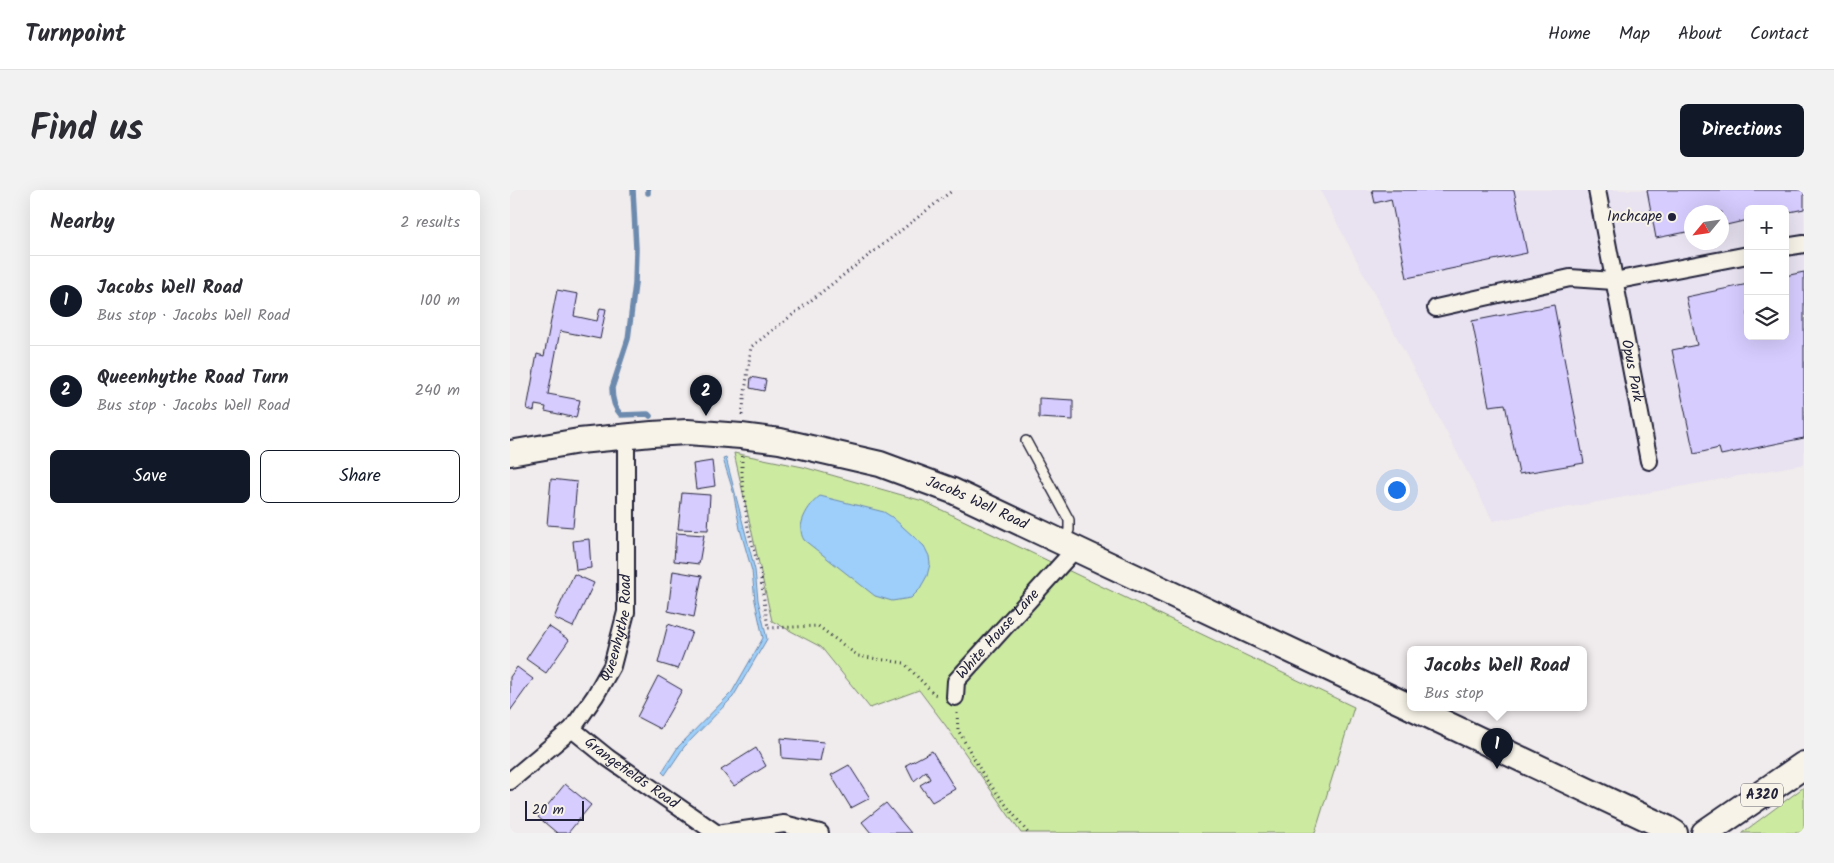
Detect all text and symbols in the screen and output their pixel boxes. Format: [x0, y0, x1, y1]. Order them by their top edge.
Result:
text: Turnpoint [25, 15, 126, 54]
text: Home [1548, 20, 1591, 49]
text: Map [1619, 20, 1650, 49]
text: About [1678, 20, 1722, 49]
text: Contact [1750, 20, 1809, 49]
text: Find us [30, 102, 143, 158]
button: Directions [1680, 104, 1804, 157]
place label: Inchcape [1607, 205, 1662, 229]
north arrow [1684, 205, 1729, 250]
map controls [1744, 205, 1789, 340]
button: + [1744, 205, 1789, 250]
text: Nearby [50, 206, 115, 239]
text: 2 results [400, 210, 460, 235]
marker: Inchcape [1666, 211, 1678, 223]
button: − [1744, 250, 1789, 295]
text: Jacobs Well Road [97, 273, 242, 303]
text: 1 [64, 288, 68, 313]
text: 100 m [420, 288, 460, 313]
button: layers [1744, 295, 1789, 340]
text: Bus stop · Jacobs Well Road [97, 303, 290, 328]
street label: Opus Park [1614, 337, 1650, 405]
text: Queenhythe Road Turn [97, 363, 289, 393]
pin: 2 [690, 375, 722, 416]
text: 2 [61, 378, 71, 403]
text: 240 m [415, 378, 460, 403]
text: Bus stop · Jacobs Well Road [97, 393, 290, 418]
button: Save [50, 450, 250, 503]
button: Share [260, 450, 460, 503]
street label: Jacobs Well Road [922, 470, 1032, 537]
your location [1384, 477, 1410, 503]
street label: Queenhythe Road [593, 574, 638, 686]
street label: White House Lane [951, 583, 1046, 685]
popup [1407, 646, 1587, 711]
text: Jacobs Well Road [1424, 651, 1570, 681]
text: Bus stop [1424, 681, 1483, 706]
pin: 1 [1481, 728, 1513, 769]
street label: Grangefields Road [579, 731, 684, 816]
road number: A320 [1741, 784, 1783, 806]
scale bar [525, 798, 584, 821]
text: 20 m [532, 799, 564, 821]

